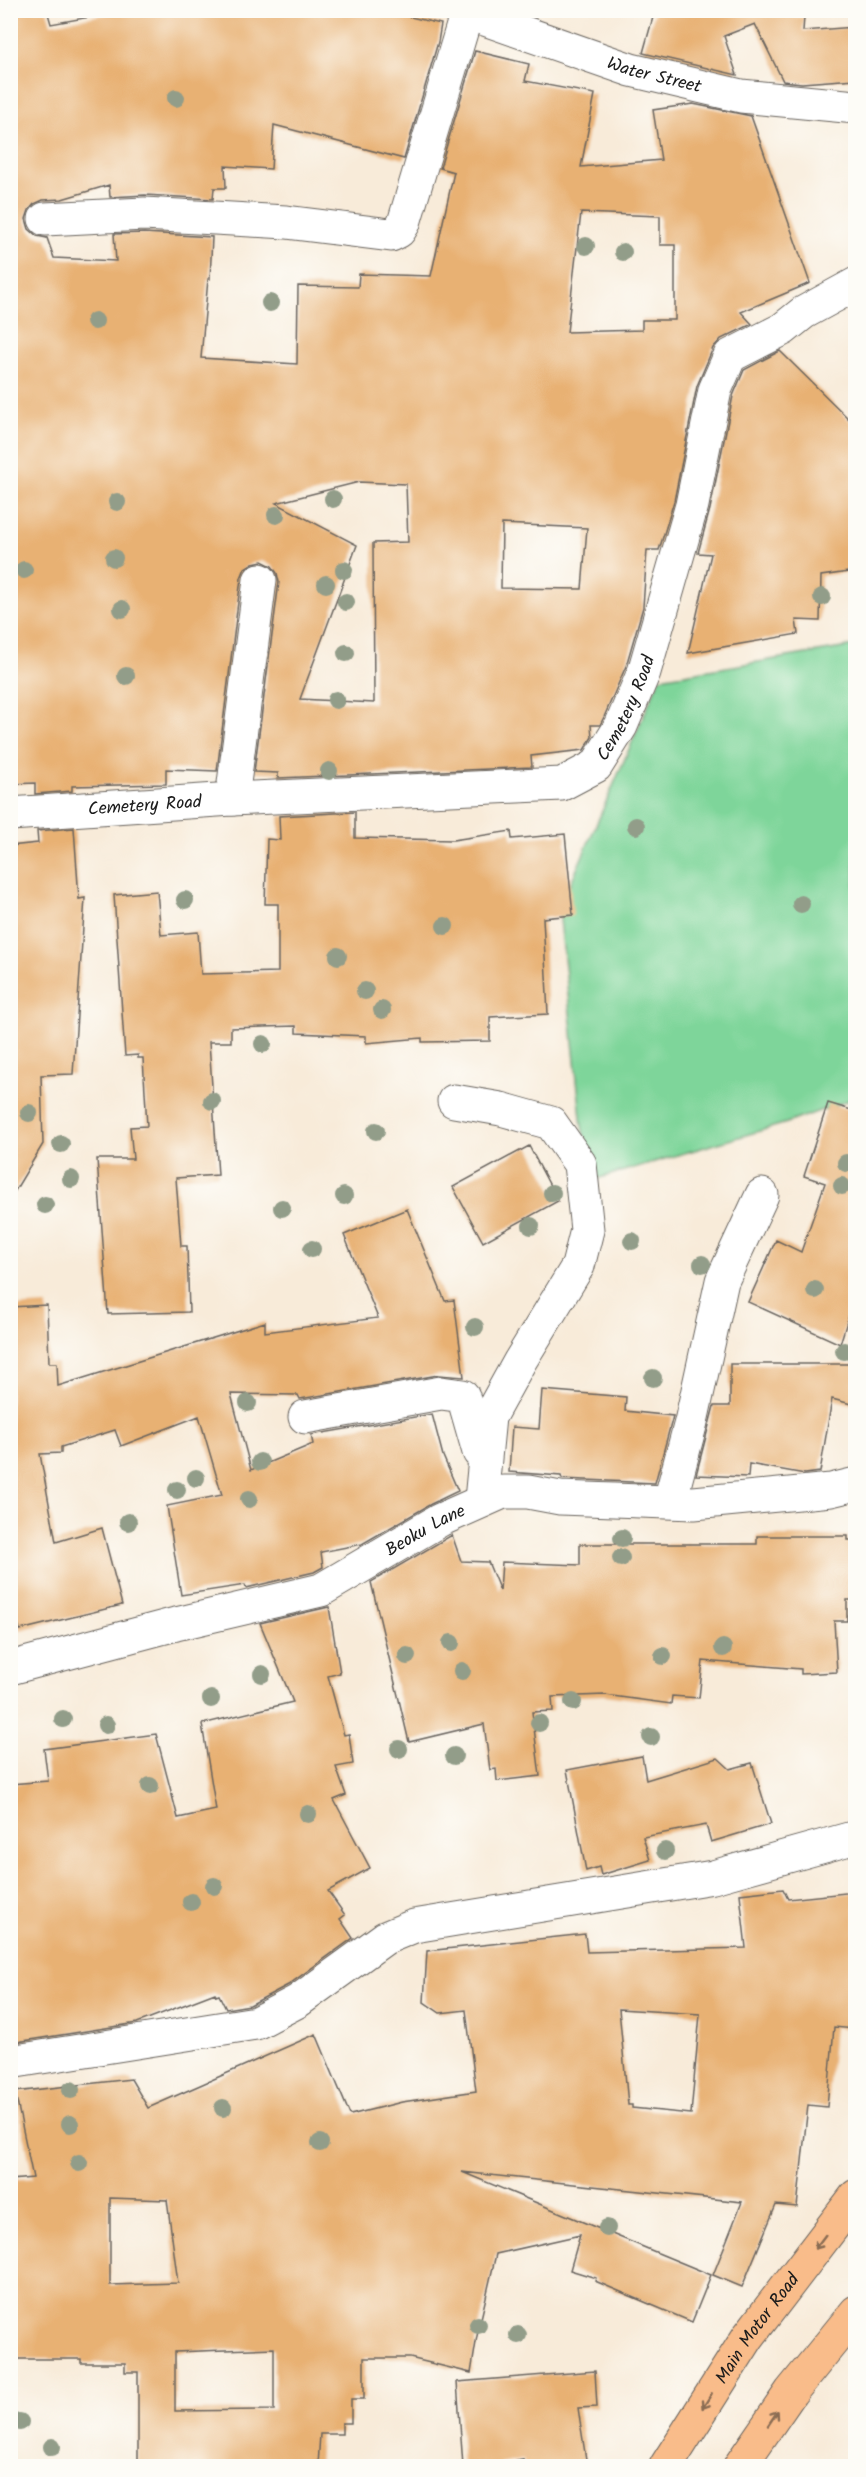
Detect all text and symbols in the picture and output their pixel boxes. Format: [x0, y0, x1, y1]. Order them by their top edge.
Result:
street label: Water Street [603, 50, 705, 102]
street label: Cemetery Road [590, 651, 664, 767]
street label: Cemetery Road [87, 788, 204, 825]
street label: Beoku Lane [380, 1497, 471, 1565]
one-way arrow [814, 2234, 826, 2250]
street label: Main Motor Road [709, 2267, 808, 2390]
one-way arrow [701, 2392, 713, 2409]
one-way arrow [767, 2410, 779, 2427]

